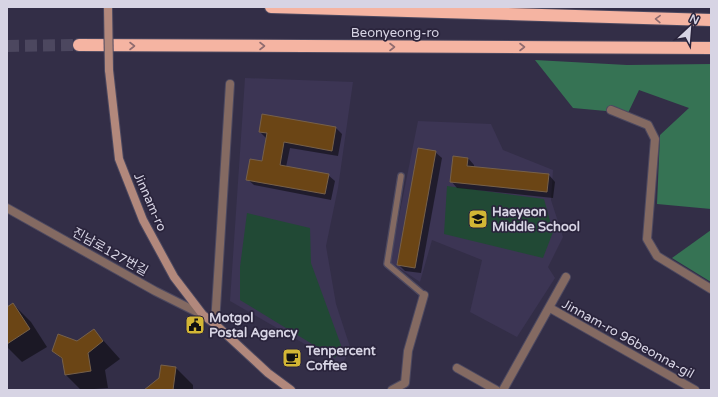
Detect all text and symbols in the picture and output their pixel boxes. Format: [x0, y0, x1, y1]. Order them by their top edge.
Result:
north arrow [670, 8, 710, 48]
text: N [687, 12, 701, 27]
one-way arrow [655, 14, 661, 23]
street label: Beonyeong-ro [351, 25, 439, 41]
one-way arrow [129, 42, 135, 50]
one-way arrow [259, 42, 265, 50]
one-way arrow [389, 43, 395, 51]
one-way arrow [519, 43, 525, 51]
street label: Jinnam-ro [130, 170, 170, 234]
place label: Haeyeon Middle School [492, 204, 580, 235]
school or university icon: Haeyeon Middle School [467, 208, 489, 230]
street label: 진남로127번길 [69, 225, 151, 279]
street label: Jinnam-ro 96beonna-gil [559, 296, 697, 382]
place label: Motgol Postal Agency [209, 310, 297, 341]
public building icon: Motgol Postal Agency [184, 314, 206, 336]
place label: Tenpercent Coffee [305, 343, 376, 374]
cafe icon: Tenpercent Coffee [281, 347, 303, 369]

